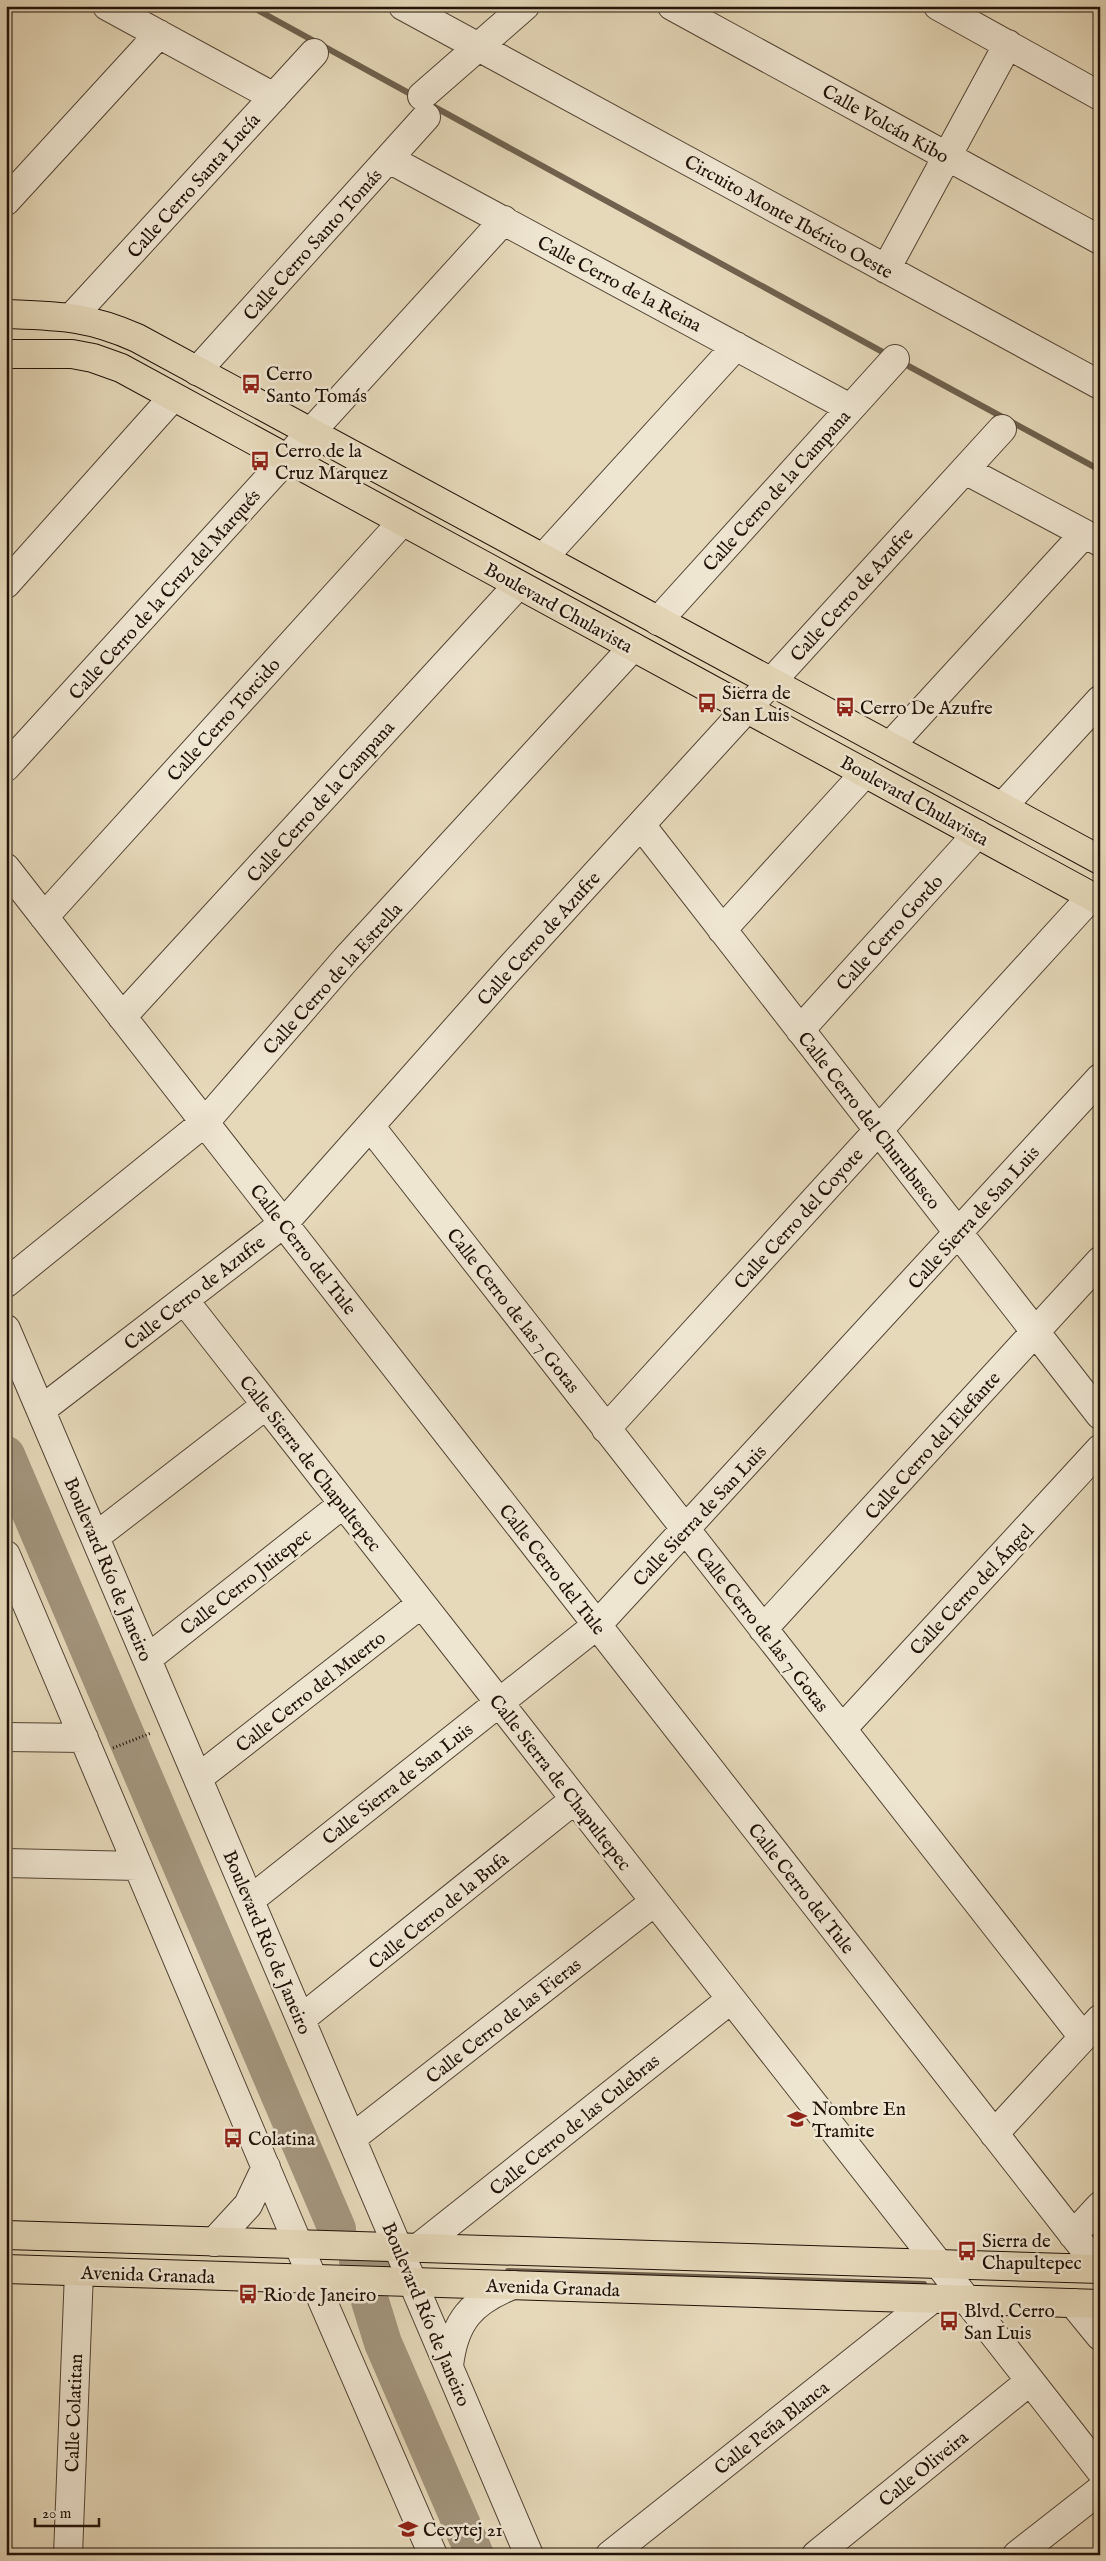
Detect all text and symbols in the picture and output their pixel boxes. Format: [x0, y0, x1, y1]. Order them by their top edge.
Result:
street label: Calle Volcán Kibo [817, 80, 953, 170]
street label: Calle Cerro Santa Lucía [123, 108, 267, 264]
street label: Circuito Monte Ibérico Oeste [680, 150, 897, 285]
street label: Calle Cerro Santo Tomás [239, 164, 388, 326]
street label: Calle Cerro de la Reina [533, 231, 706, 339]
place label: Cerro Santo Tomás [266, 363, 367, 409]
bus stop icon: Cerro Santo Tomás [240, 373, 262, 395]
street label: Calle Cerro de la Campana [698, 405, 857, 577]
place label: Cerro de la Cruz Marquez [275, 440, 388, 486]
bus stop icon: Cerro de la Cruz Marquez [249, 450, 271, 472]
street label: Calle Cerro de la Cruz del Marqués [64, 485, 267, 706]
street label: Calle Cerro de Azufre [786, 523, 919, 668]
street label: Boulevard Chulavista [480, 558, 637, 660]
street label: Calle Cerro Torcido [163, 653, 286, 787]
place label: Sierra de San Luis [722, 682, 791, 728]
bus stop icon: Sierra de San Luis [696, 692, 718, 714]
bus stop icon: Cerro De Azufre [834, 696, 856, 718]
place label: Cerro De Azufre [860, 697, 993, 721]
street label: Calle Cerro de la Campana [242, 716, 401, 888]
street label: Boulevard Chulavista [836, 751, 993, 853]
street label: Calle Cerro de Azufre [473, 867, 606, 1012]
street label: Calle Cerro Gordo [832, 870, 949, 996]
street label: Calle Cerro de la Estrella [259, 898, 409, 1061]
street label: Calle Cerro del Churubusco [792, 1028, 945, 1215]
street label: Calle Sierra de San Luis [904, 1142, 1045, 1295]
street label: Calle Cerro del Coyote [730, 1143, 869, 1295]
street label: Calle Cerro del Tule [244, 1180, 361, 1321]
street label: Calle Cerro de las 7 Gotas [441, 1224, 584, 1398]
street label: Calle Cerro de Azufre [120, 1231, 271, 1356]
street label: Calle Cerro del Elefante [861, 1367, 1007, 1525]
street label: Calle Sierra de Chapultepec [233, 1371, 386, 1557]
street label: Calle Sierra de San Luis [629, 1440, 772, 1592]
street label: Boulevard Río de Janeiro [58, 1474, 157, 1665]
street label: Calle Cerro del Tule [493, 1500, 610, 1641]
street label: Calle Cerro del Ángel [905, 1518, 1040, 1661]
street label: Calle Cerro Juitepec [176, 1524, 317, 1641]
street label: Calle Cerro de las 7 Gotas [690, 1543, 833, 1717]
street label: Calle Cerro del Muerto [231, 1627, 391, 1759]
street label: Calle Sierra de Chapultepec [483, 1690, 636, 1876]
street label: Calle Sierra de San Luis [318, 1718, 479, 1851]
street label: Calle Cerro del Tule [742, 1819, 859, 1960]
street label: Boulevard Río de Janeiro [217, 1847, 316, 2038]
street label: Calle Cerro de la Bufa [364, 1847, 515, 1976]
street label: Calle Cerro de las Fieras [422, 1953, 587, 2090]
street label: Calle Cerro de las Culebras [485, 2049, 665, 2202]
place label: Nombre En Tramite [812, 2098, 906, 2144]
school or university icon: Nombre En Tramite [786, 2108, 808, 2130]
bus stop icon: Colatina [222, 2127, 244, 2149]
place label: Colatina [248, 2128, 316, 2152]
street label: Boulevard Río de Janeiro [376, 2219, 475, 2410]
place label: Sierra de Chapultepec [982, 2230, 1082, 2276]
bus stop icon: Sierra de Chapultepec [956, 2240, 978, 2262]
street label: Avenida Granada [80, 2262, 216, 2290]
street label: Avenida Granada [485, 2275, 621, 2303]
bus stop icon: Rio de Janeiro [237, 2283, 259, 2305]
place label: Rio de Janeiro [263, 2284, 376, 2308]
place label: Blvd. Cerro San Luis [964, 2300, 1055, 2346]
bus stop icon: Blvd. Cerro San Luis [938, 2310, 960, 2332]
street label: Calle Colatitan [61, 2353, 89, 2473]
street label: Calle Peña Blanca [710, 2376, 835, 2481]
street label: Calle Oliveira [875, 2426, 974, 2513]
scale bar [35, 2496, 99, 2528]
text: 20 m [42, 2504, 72, 2523]
school or university icon: Cecytej 21 [397, 2518, 419, 2540]
place label: Cecytej 21 [423, 2519, 503, 2543]

